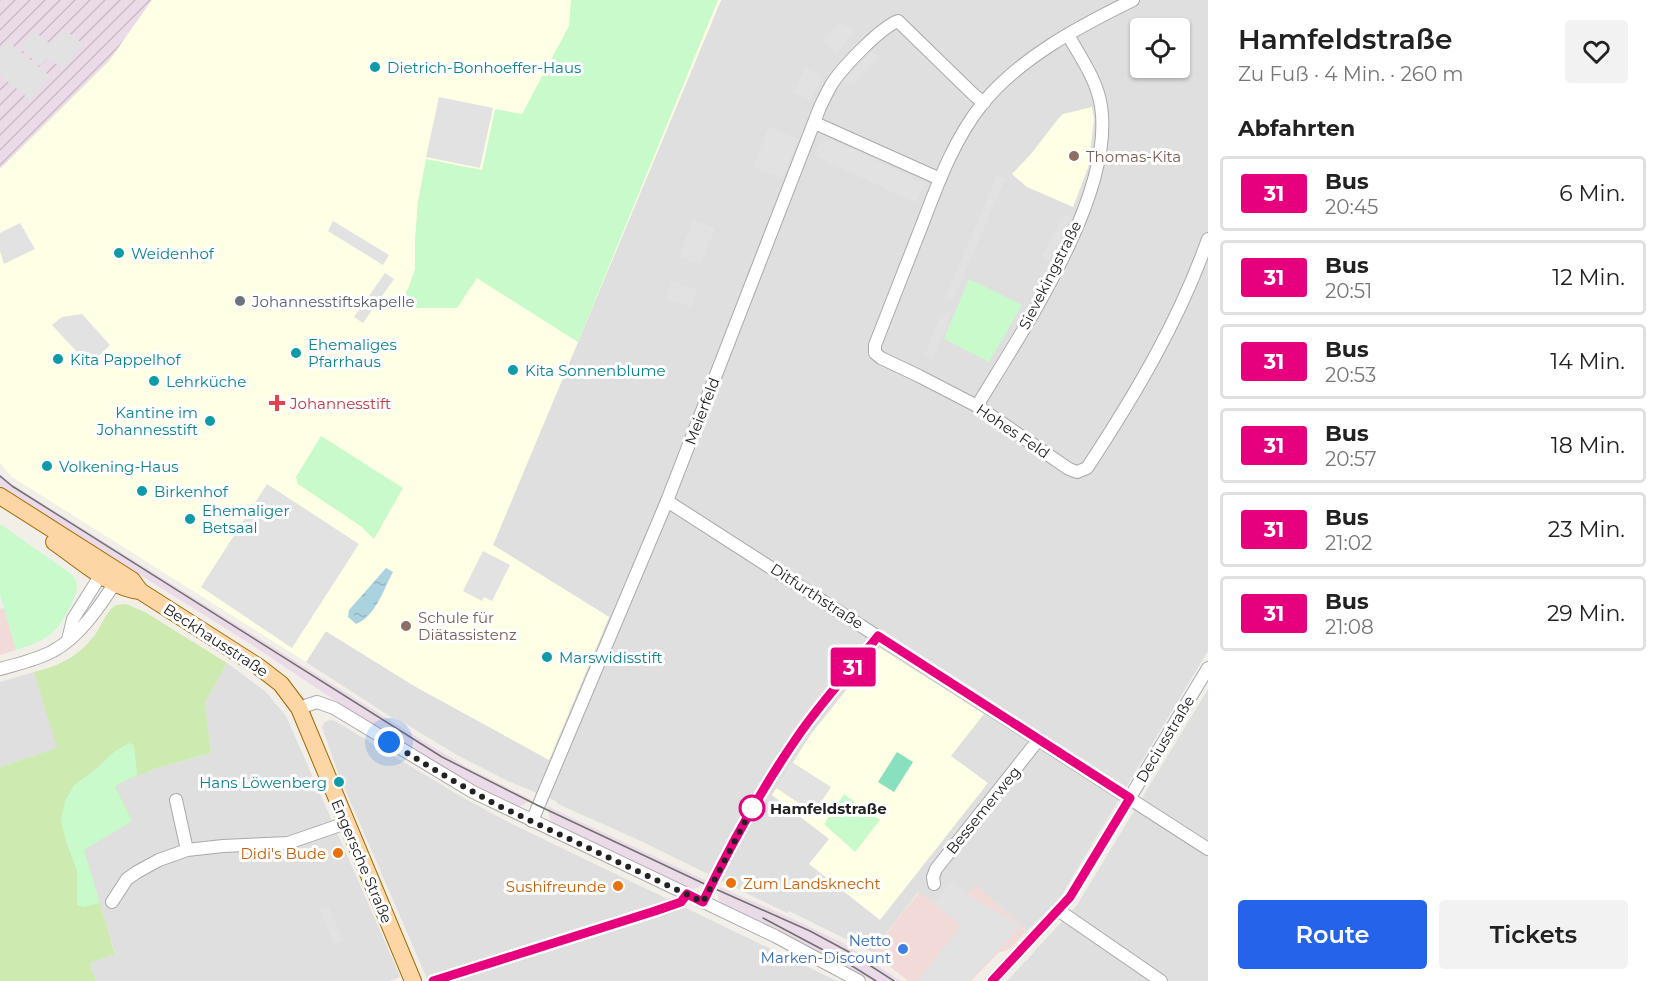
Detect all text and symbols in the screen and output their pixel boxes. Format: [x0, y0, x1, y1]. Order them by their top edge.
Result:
map controls [1130, 18, 1190, 78]
button: locate [1130, 18, 1190, 78]
button: heart [1565, 20, 1628, 83]
text: Hamfeldstraße [1238, 22, 1452, 56]
place label: Dietrich-Bonhoeffer-Haus [387, 58, 581, 77]
marker: Dietrich-Bonhoeffer-Haus [368, 60, 382, 74]
text: Zu Fuß · 4 Min. · 260 m [1238, 62, 1464, 86]
text: Abfahrten [1238, 115, 1355, 142]
place label: Thomas-Kita [1086, 147, 1181, 166]
marker: Thomas-Kita [1067, 149, 1081, 163]
text: Bus [1325, 168, 1369, 195]
text: 6 Min. [1559, 180, 1625, 207]
text: 31 [1264, 181, 1284, 206]
text: 20:45 [1325, 195, 1378, 219]
street label: Sievekingstraße [1014, 218, 1086, 332]
place label: Weidenhof [131, 244, 215, 263]
marker: Weidenhof [112, 246, 126, 260]
text: Bus [1325, 252, 1369, 279]
text: 12 Min. [1552, 264, 1625, 291]
text: 31 [1264, 265, 1284, 290]
text: 20:51 [1325, 279, 1372, 303]
place label: Johannesstiftskapelle [251, 292, 415, 311]
marker: Johannesstiftskapelle [233, 294, 247, 308]
place label: Ehemaliges Pfarrhaus [308, 335, 397, 371]
text: Bus [1325, 336, 1369, 363]
marker: Ehemaliges Pfarrhaus [289, 346, 303, 360]
text: 14 Min. [1550, 348, 1625, 375]
text: 31 [1264, 349, 1284, 374]
place label: Kita Pappelhof [70, 350, 182, 369]
marker: Kita Pappelhof [51, 352, 65, 366]
place label: Kita Sonnenblume [525, 361, 666, 380]
marker: Kita Sonnenblume [506, 363, 520, 377]
text: 20:53 [1325, 363, 1376, 387]
place label: Lehrküche [166, 372, 246, 391]
marker: Lehrküche [147, 374, 161, 388]
street label: Meierfeld [680, 375, 724, 447]
marker: Johannesstift [268, 394, 286, 412]
place label: Johannesstift [289, 394, 391, 413]
street label: Hohes Feld [973, 399, 1053, 463]
place label: Kantine im Johannesstift [96, 403, 198, 439]
marker: Kantine im Johannesstift [203, 414, 217, 428]
text: Bus [1325, 420, 1369, 447]
text: 18 Min. [1551, 432, 1625, 459]
text: 31 [1264, 433, 1284, 458]
text: 20:57 [1325, 447, 1377, 471]
place label: Volkening-Haus [59, 457, 179, 476]
marker: Volkening-Haus [40, 459, 54, 473]
place label: Birkenhof [154, 482, 229, 501]
marker: Birkenhof [135, 484, 149, 498]
place label: Ehemaliger Betsaal [202, 501, 289, 537]
text: Bus [1325, 504, 1369, 531]
marker: Ehemaliger Betsaal [183, 512, 197, 526]
text: 23 Min. [1548, 516, 1625, 543]
text: 31 [1264, 517, 1284, 542]
text: 21:02 [1325, 531, 1372, 555]
street label: Ditfurthstraße [767, 559, 867, 633]
text: Bus [1325, 588, 1369, 615]
street label: Beckhausstraße [160, 599, 272, 681]
text: 29 Min. [1547, 600, 1625, 627]
text: 31 [1264, 601, 1284, 626]
place label: Schule für Diätassistenz [418, 608, 517, 644]
text: 21:08 [1325, 615, 1374, 639]
marker: Schule für Diätassistenz [399, 619, 413, 633]
place label: Marswidisstift [559, 648, 663, 667]
line badge: 31 [826, 648, 880, 686]
marker: Marswidisstift [540, 650, 554, 664]
text: 31 [843, 655, 863, 680]
street label: Deciusstraße [1132, 692, 1198, 786]
your location [374, 727, 404, 757]
street label: Bessemerweg [942, 762, 1024, 858]
place label: Hans Löwenberg [199, 773, 327, 792]
marker: Hans Löwenberg [332, 775, 346, 789]
marker: Hamfeldstraße [739, 795, 765, 821]
street label: Engersche Straße [327, 796, 397, 926]
place label: Hamfeldstraße [770, 799, 887, 818]
place label: Didi's Bude [240, 844, 326, 863]
marker: Didi's Bude [331, 846, 345, 860]
place label: Zum Landsknecht [743, 874, 881, 893]
marker: Zum Landsknecht [724, 876, 738, 890]
place label: Sushifreunde [506, 877, 606, 896]
marker: Sushifreunde [611, 879, 625, 893]
button: Route [1238, 900, 1427, 969]
button: Tickets [1439, 900, 1628, 969]
place label: Netto Marken-Discount [761, 931, 891, 967]
marker: Netto Marken-Discount [896, 942, 910, 956]

